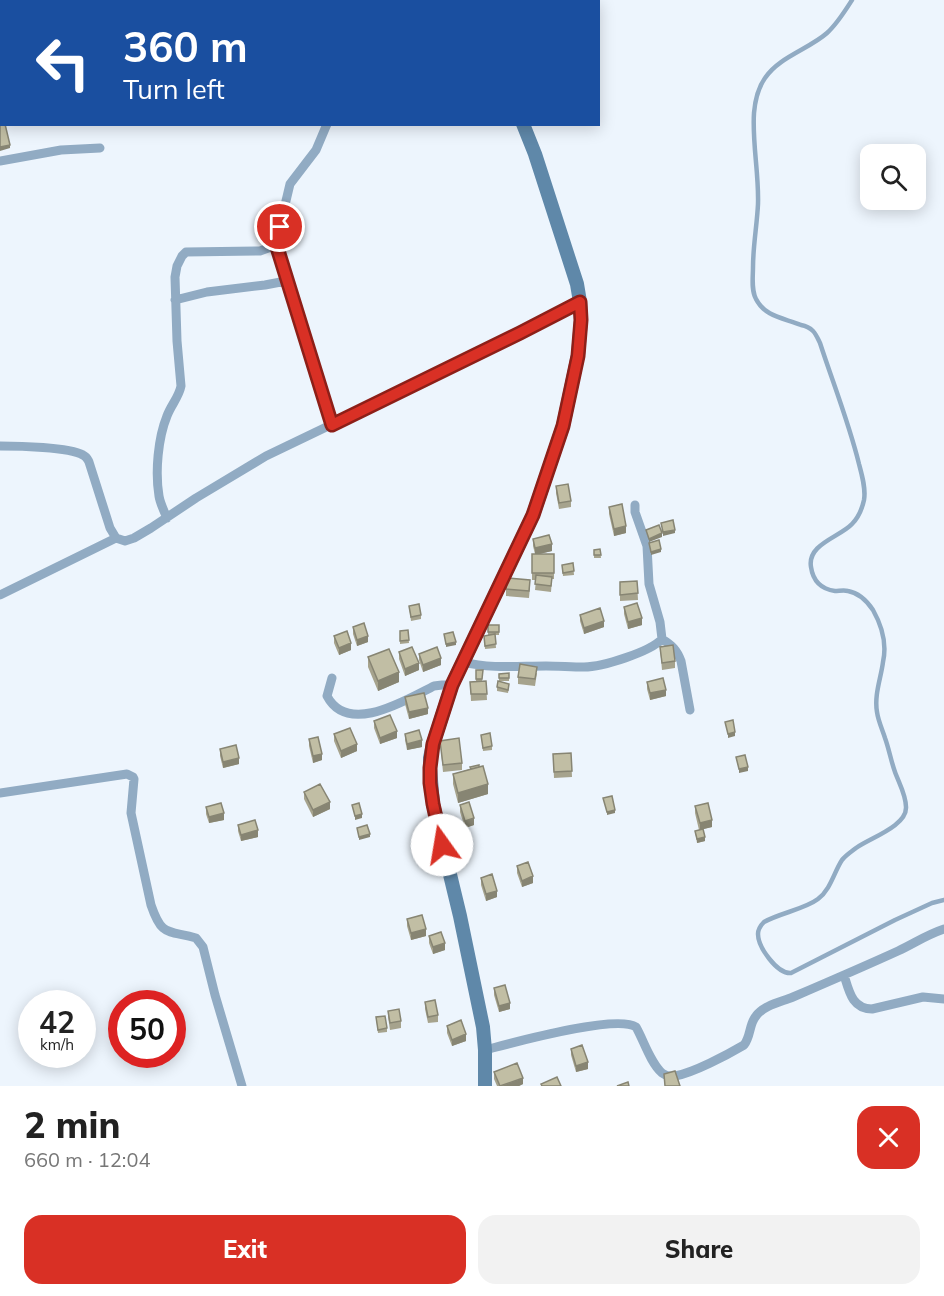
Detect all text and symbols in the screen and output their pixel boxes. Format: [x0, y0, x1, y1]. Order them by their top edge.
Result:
text: 360 m [123, 20, 248, 73]
icon: left [24, 24, 102, 102]
text: Turn left [123, 72, 225, 106]
map controls [860, 144, 926, 210]
button: search [860, 144, 926, 210]
pin [254, 201, 305, 252]
icon: arrive [263, 210, 296, 243]
position arrow [410, 813, 474, 877]
speed limit sign: 50 [108, 990, 186, 1068]
text: 42 [39, 1003, 75, 1041]
text: km/h [40, 1035, 74, 1054]
text: 2 min [24, 1102, 120, 1147]
button: close [857, 1106, 920, 1169]
text: 660 m · 12:04 [24, 1147, 150, 1172]
button: Exit [24, 1215, 466, 1284]
button: Share [478, 1215, 920, 1284]

